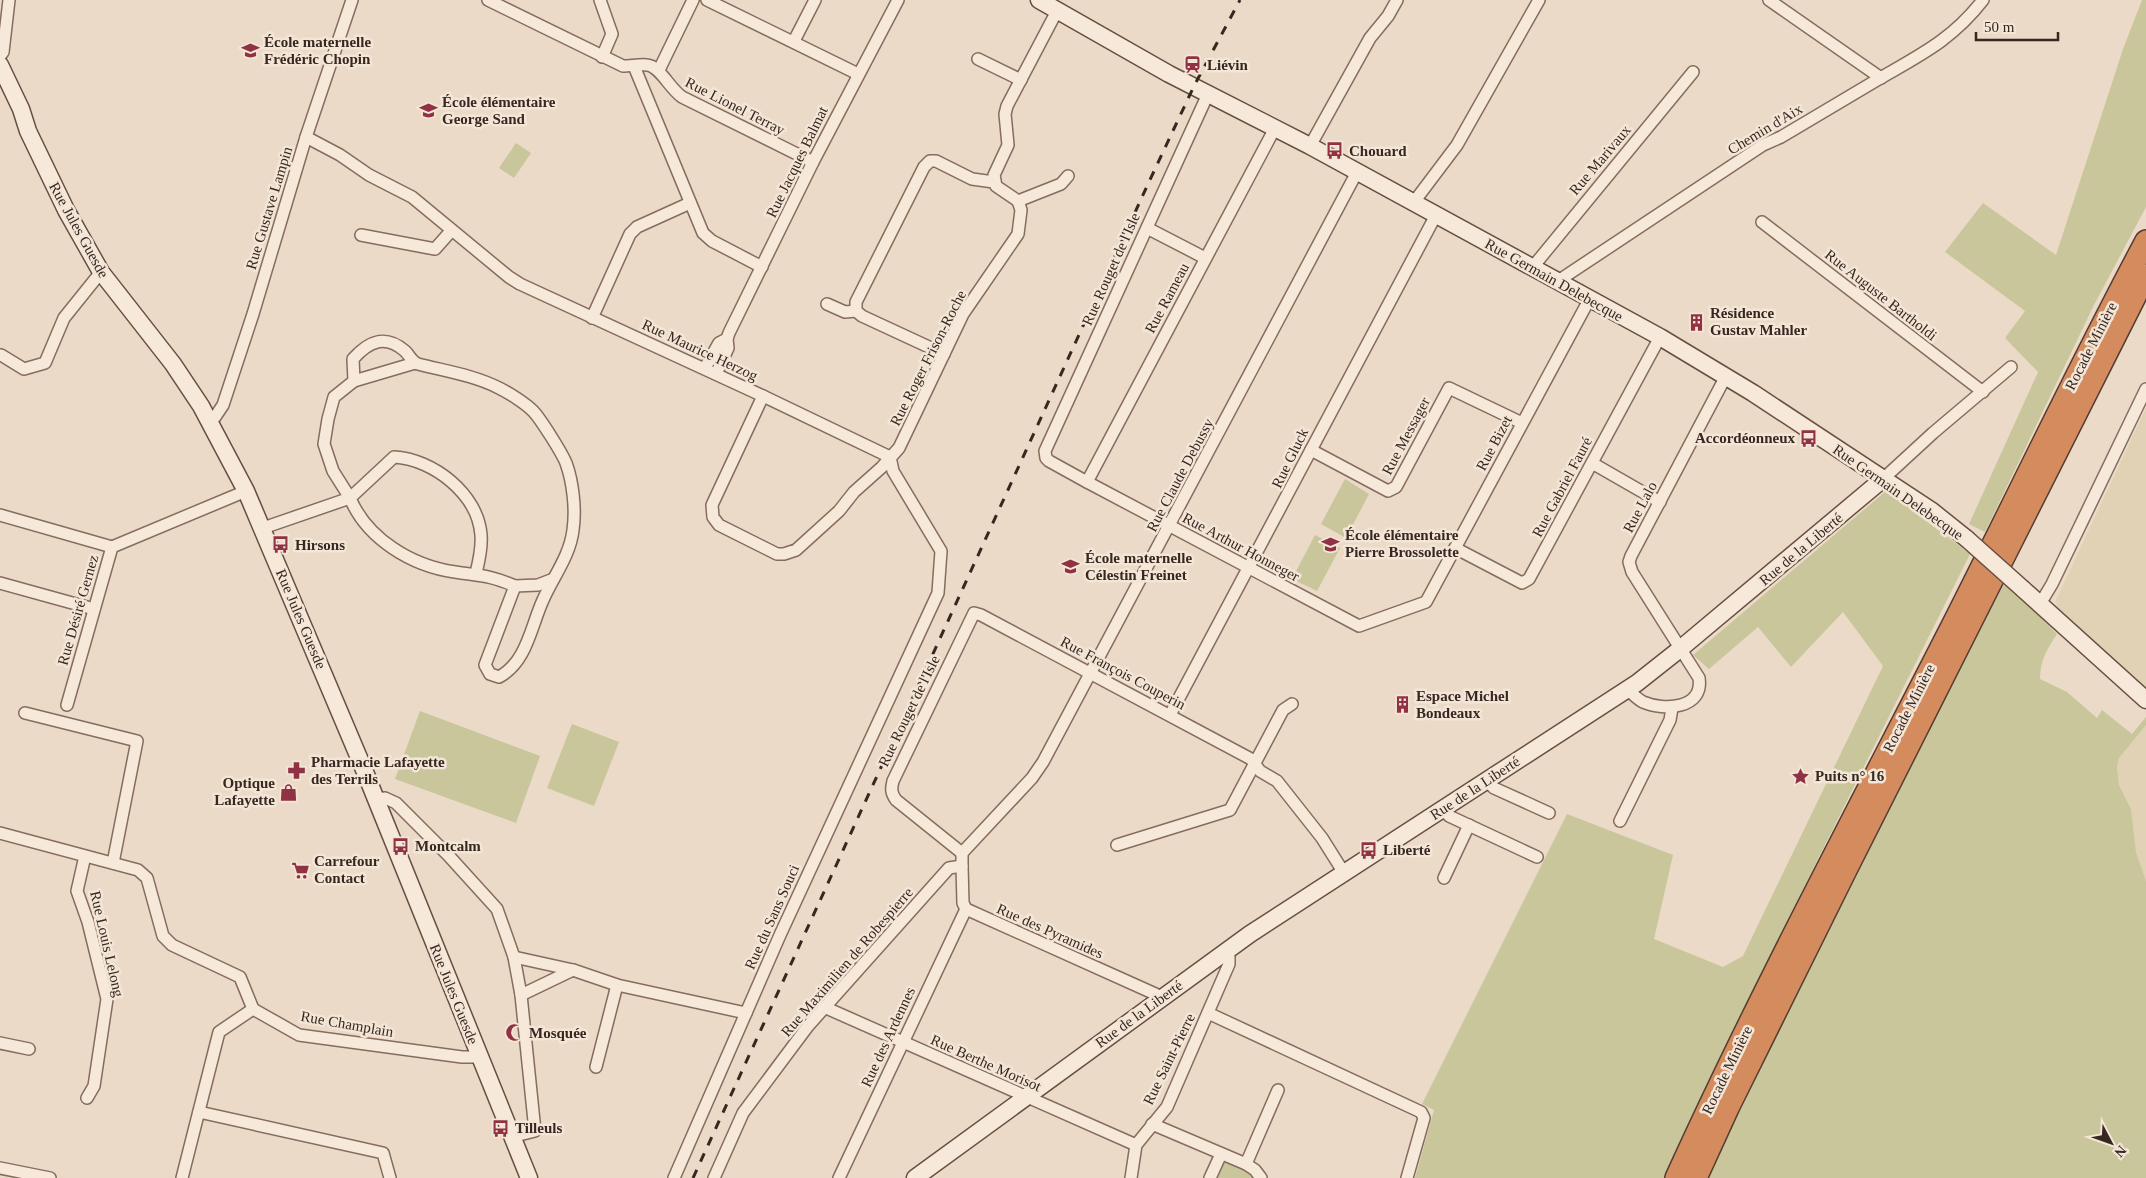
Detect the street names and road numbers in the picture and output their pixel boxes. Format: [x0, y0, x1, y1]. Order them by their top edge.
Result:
street label: Rue Lionel Terray [683, 74, 788, 138]
street label: Chemin d'Aix [1725, 100, 1806, 157]
street label: Rue Jacques Balmat [763, 103, 831, 220]
street label: Rue Marivaux [1566, 121, 1634, 198]
street label: Rue Gustave Lampin [243, 144, 295, 271]
street label: Rue Jules Guesde [46, 179, 112, 281]
street label: Rue Rouget de l'Isle [1079, 210, 1143, 328]
street label: Rue Germain Delebecque [1482, 235, 1626, 325]
street label: Rue Auguste Bartholdi [1822, 246, 1940, 344]
street label: Rue Rameau [1142, 260, 1192, 336]
street label: Rue Roger Frison-Roche [887, 287, 969, 428]
street label: Rocade Minière [2062, 299, 2120, 392]
street label: Rue Maurice Herzog [640, 316, 761, 384]
street label: Rue Messager [1379, 395, 1433, 477]
street label: Rue Bizet [1473, 412, 1515, 473]
street label: Rue Claude Debussy [1143, 415, 1217, 534]
street label: Rue Gluck [1269, 425, 1312, 491]
street label: Rue Gabriel Fauré [1529, 434, 1595, 540]
street label: Rue Germain Delebecque [1830, 441, 1966, 543]
street label: Rue Lalo [1620, 479, 1660, 535]
street label: Rue Arthur Honneger [1180, 509, 1302, 585]
street label: Rue de la Liberté [1756, 509, 1846, 588]
street label: Rue Désiré Gernez [55, 553, 102, 667]
street label: Rue Jules Guesde [273, 567, 329, 672]
street label: Rue François Couperin [1058, 633, 1189, 713]
street label: Rue Rouget de l'Isle [875, 653, 943, 769]
street label: Rocade Minière [1880, 661, 1938, 754]
street label: Rue de la Liberté [1427, 753, 1523, 823]
street label: Rue du Sans Souci [742, 862, 802, 972]
street label: Rue Maximilien de Robespierre [778, 884, 916, 1040]
street label: Rue Louis Lelong [87, 889, 127, 999]
street label: Rue des Pyramides [994, 900, 1106, 962]
street label: Rue Jules Guesde [427, 942, 482, 1047]
street label: Rue de la Liberté [1092, 977, 1186, 1051]
street label: Rue des Ardennes [858, 984, 918, 1089]
street label: Rue Champlain [299, 1008, 395, 1040]
street label: Rue Saint-Pierre [1140, 1010, 1198, 1107]
street label: Rocade Minière [1699, 1023, 1755, 1117]
street label: Rue Berthe Morisot [928, 1031, 1044, 1095]

